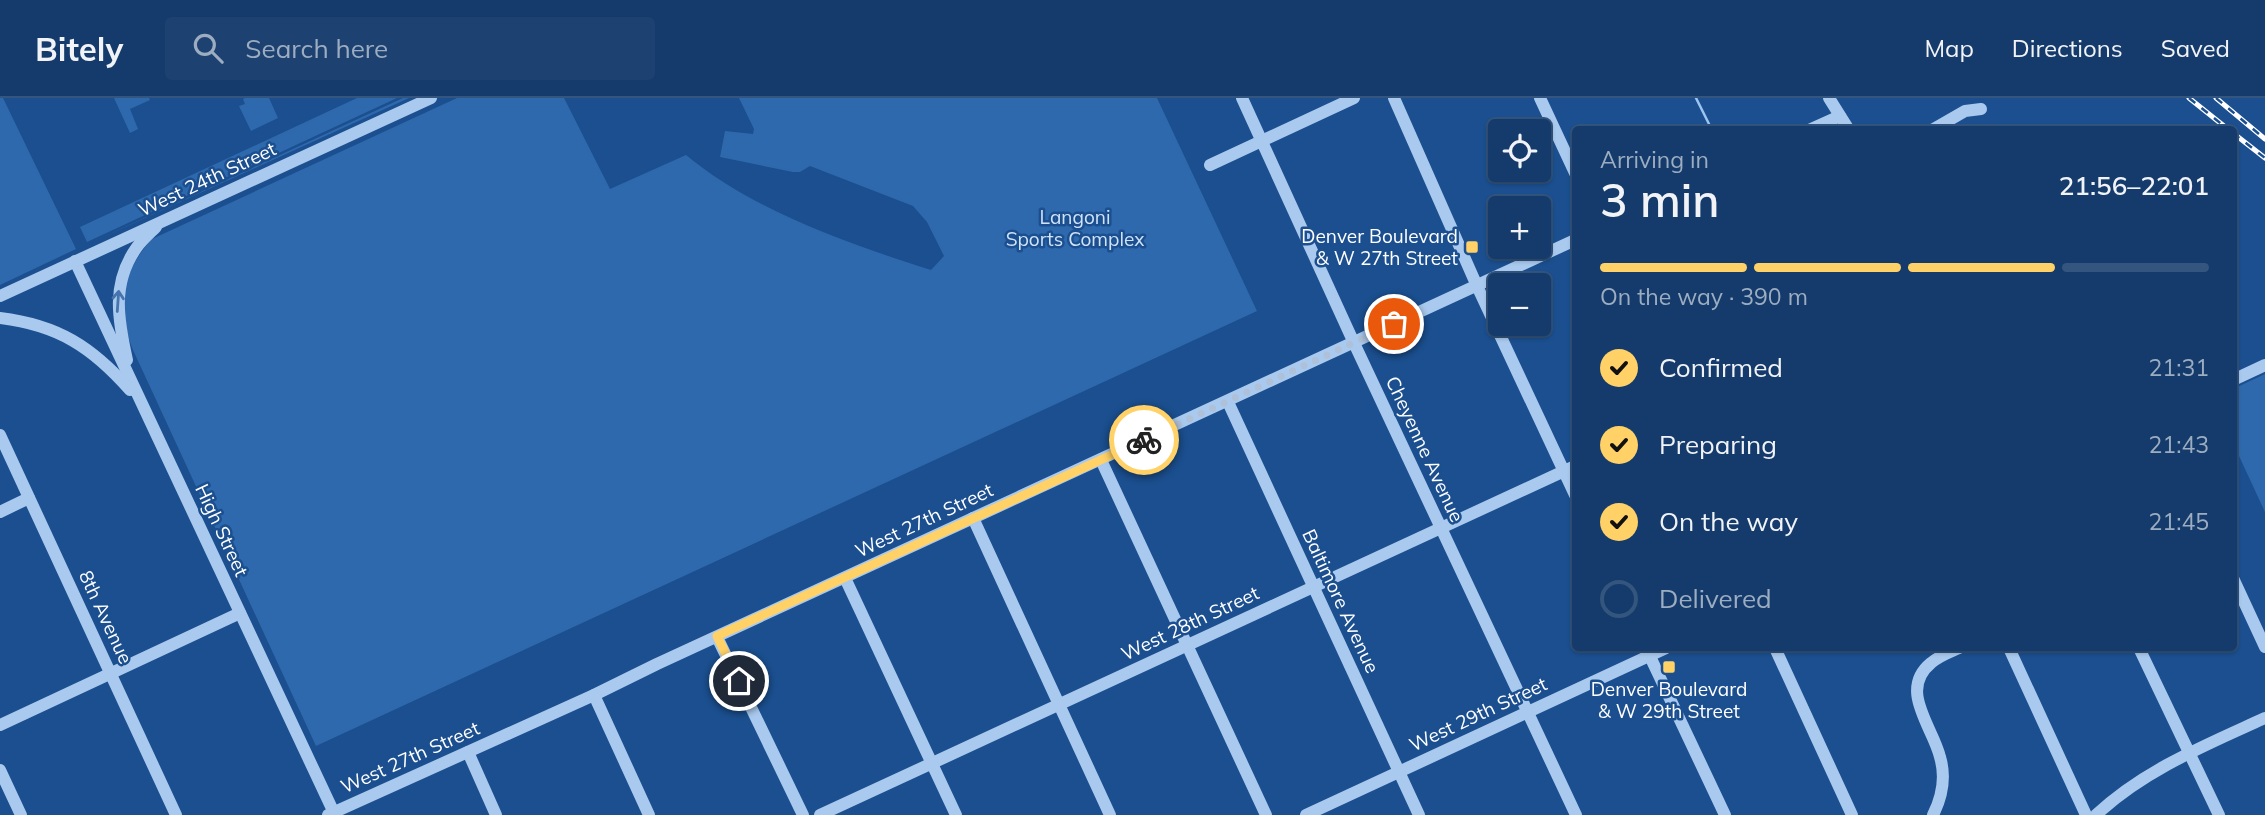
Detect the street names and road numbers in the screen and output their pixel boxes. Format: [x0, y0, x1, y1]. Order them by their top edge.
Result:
street label: West 24th Street [134, 136, 280, 221]
street label: Cheyenne Avenue [1381, 372, 1469, 526]
street label: West 27th Street [851, 477, 997, 562]
street label: High Street [190, 480, 254, 580]
street label: Baltimore Avenue [1297, 525, 1385, 677]
street label: 8th Avenue [74, 566, 138, 668]
street label: West 28th Street [1117, 580, 1263, 665]
street label: West 29th Street [1405, 671, 1551, 756]
street label: West 27th Street [337, 716, 483, 798]

